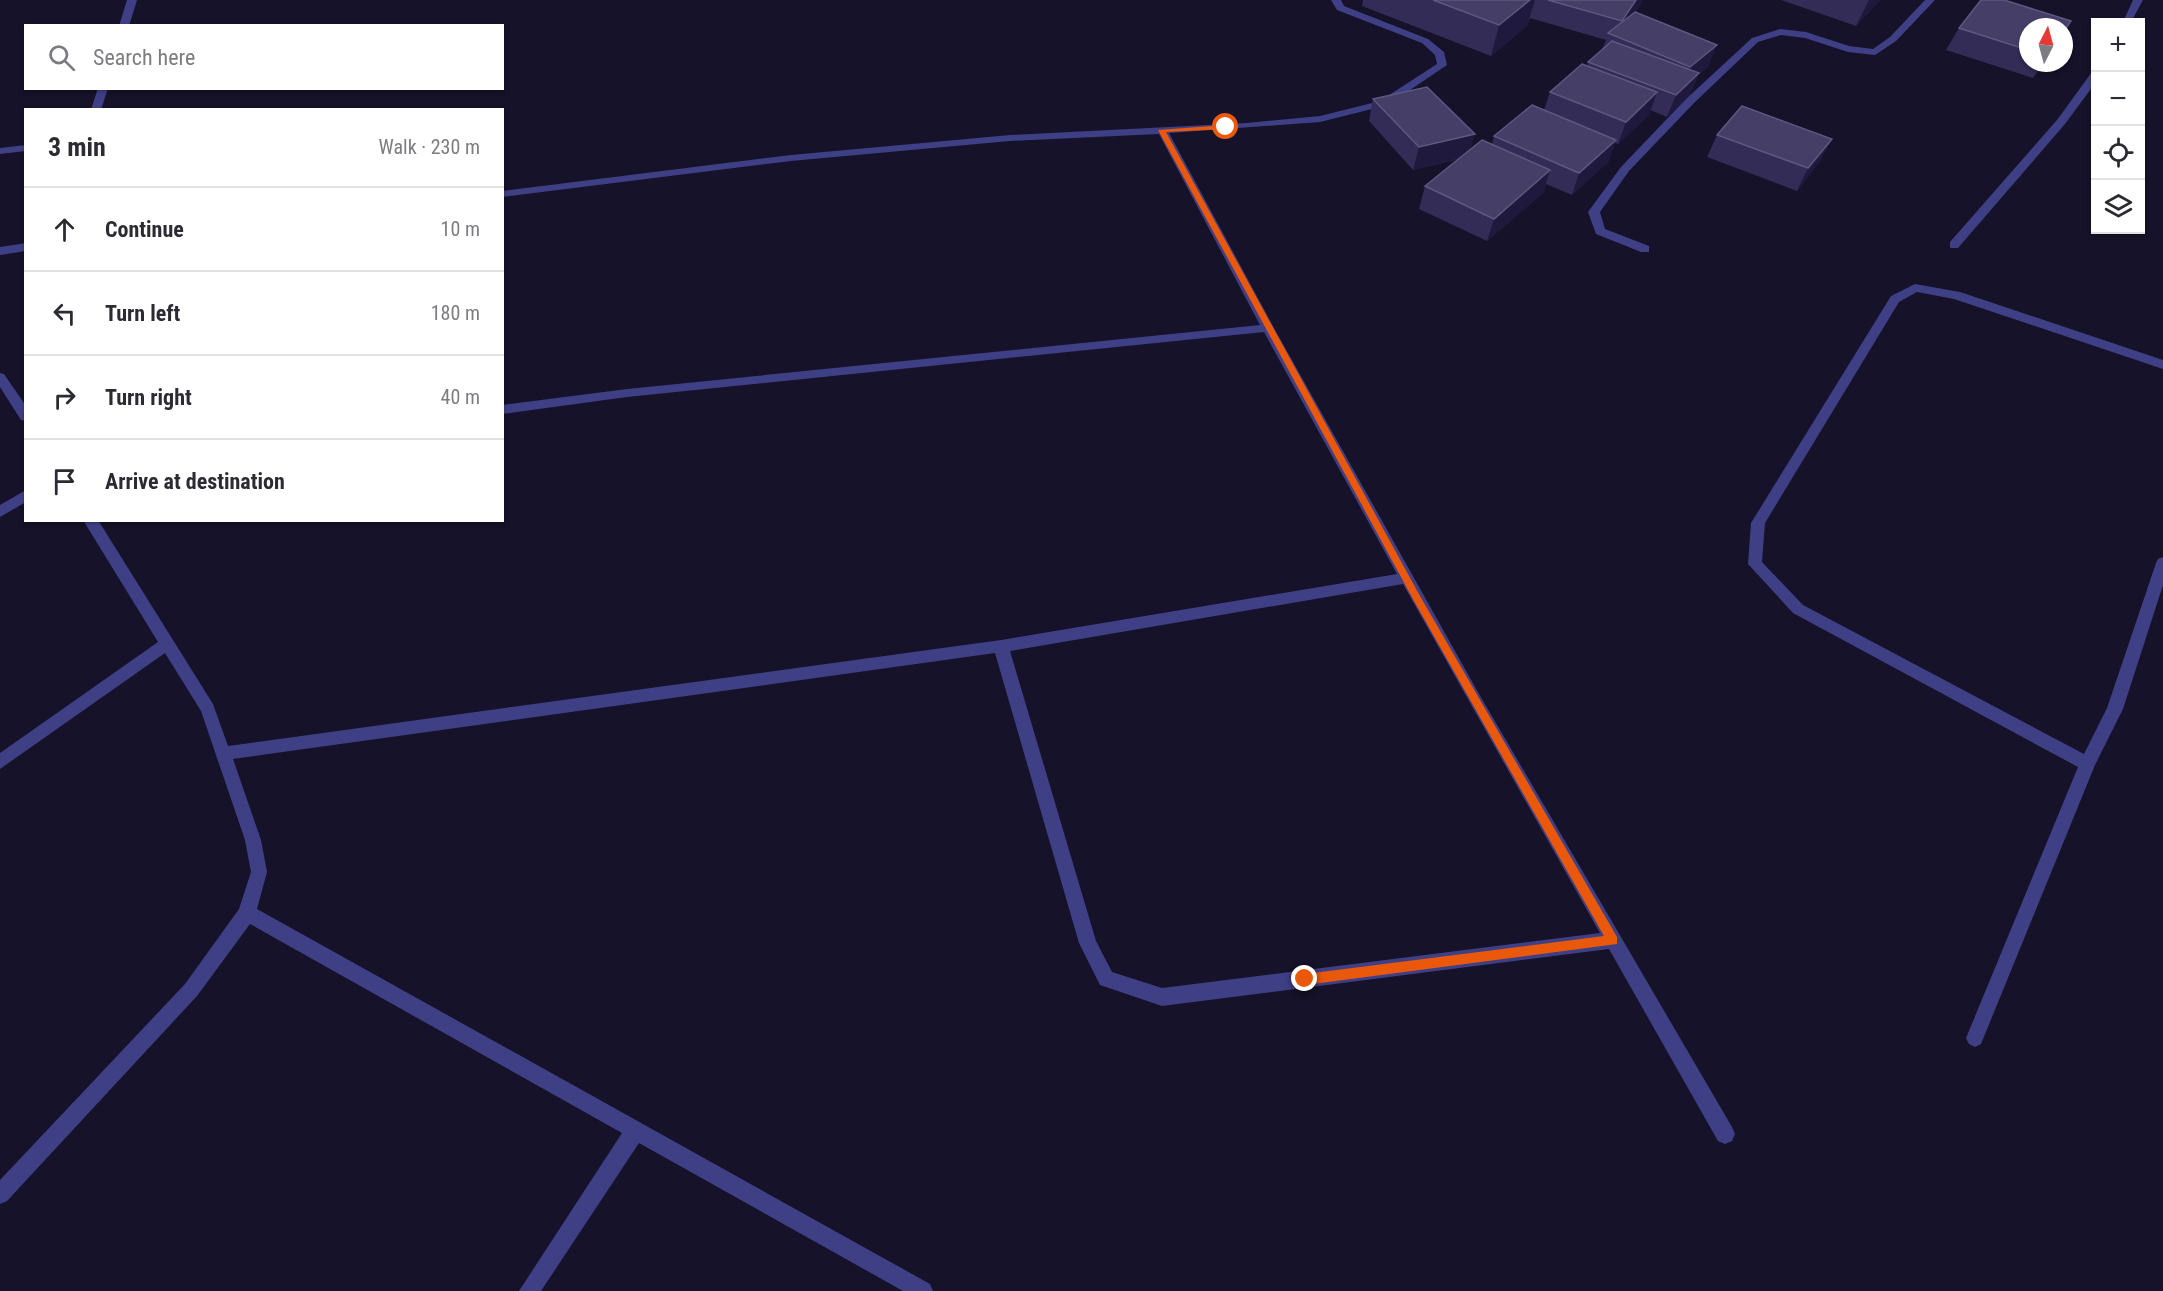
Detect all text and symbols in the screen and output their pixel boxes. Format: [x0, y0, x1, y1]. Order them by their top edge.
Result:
north arrow [2019, 18, 2073, 72]
map controls [2091, 18, 2145, 234]
button: + [2091, 18, 2145, 72]
search box [24, 24, 504, 90]
icon: search [45, 41, 78, 74]
text: Search here [93, 45, 195, 70]
button: − [2091, 72, 2145, 126]
route start [1212, 113, 1238, 139]
button: locate [2091, 126, 2145, 180]
text: 3 min [48, 132, 106, 162]
text: Walk · 230 m [379, 135, 480, 159]
button: layers [2091, 180, 2145, 234]
icon: ahead [48, 213, 81, 246]
text: Continue [105, 217, 184, 242]
text: 10 m [441, 217, 480, 241]
icon: left [48, 297, 81, 330]
text: Turn left [105, 301, 180, 326]
text: 180 m [431, 301, 480, 325]
icon: right [48, 381, 81, 414]
text: Turn right [105, 385, 192, 410]
text: 40 m [441, 385, 480, 409]
icon: arrive [48, 465, 81, 498]
text: Arrive at destination [105, 469, 285, 494]
route end [1291, 965, 1317, 991]

